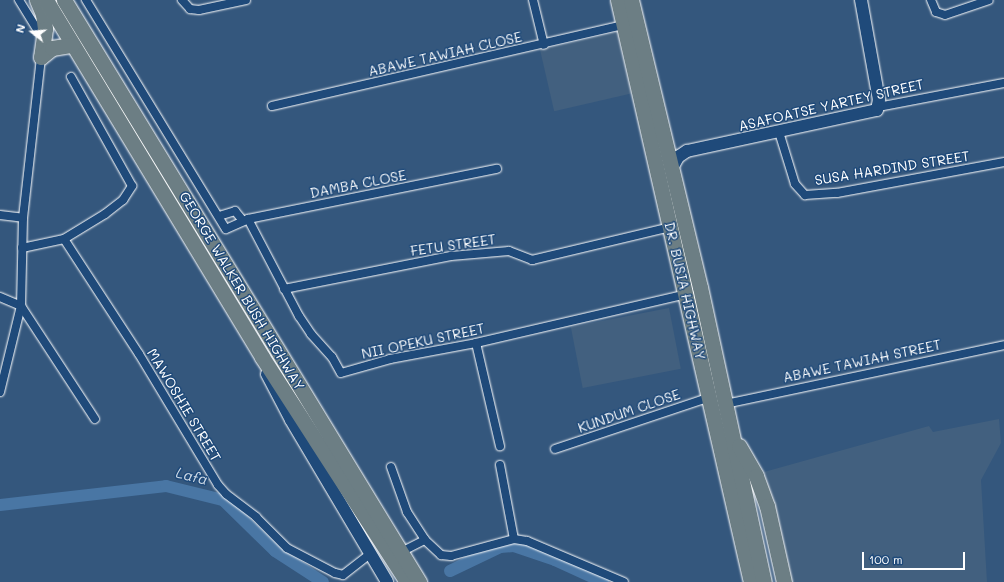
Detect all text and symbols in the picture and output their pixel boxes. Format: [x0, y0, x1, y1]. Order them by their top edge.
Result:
north arrow [12, 12, 52, 52]
text: N [12, 22, 28, 35]
street label: ABAWE TAWIAH CLOSE [366, 28, 524, 80]
street label: ASAFOATSE YARTEY STREET [737, 75, 925, 135]
street label: SUSA HARDIND STREET [813, 147, 971, 189]
street label: DAMBA CLOSE [308, 166, 408, 202]
street label: GEORGE WALKER BUSH HIGHWAY [176, 189, 308, 393]
street label: DR. BUSIA HIGHWAY [661, 220, 709, 362]
street label: FETU STREET [409, 231, 497, 259]
street label: NII OPEKU STREET [360, 320, 486, 362]
street label: ABAWE TAWIAH STREET [781, 336, 943, 386]
street label: MAWOSHIE STREET [144, 345, 224, 465]
street label: KUNDUM CLOSE [576, 386, 682, 436]
water label: Lafa [174, 463, 210, 489]
scale bar [864, 544, 967, 570]
text: 100 m [869, 551, 903, 567]

